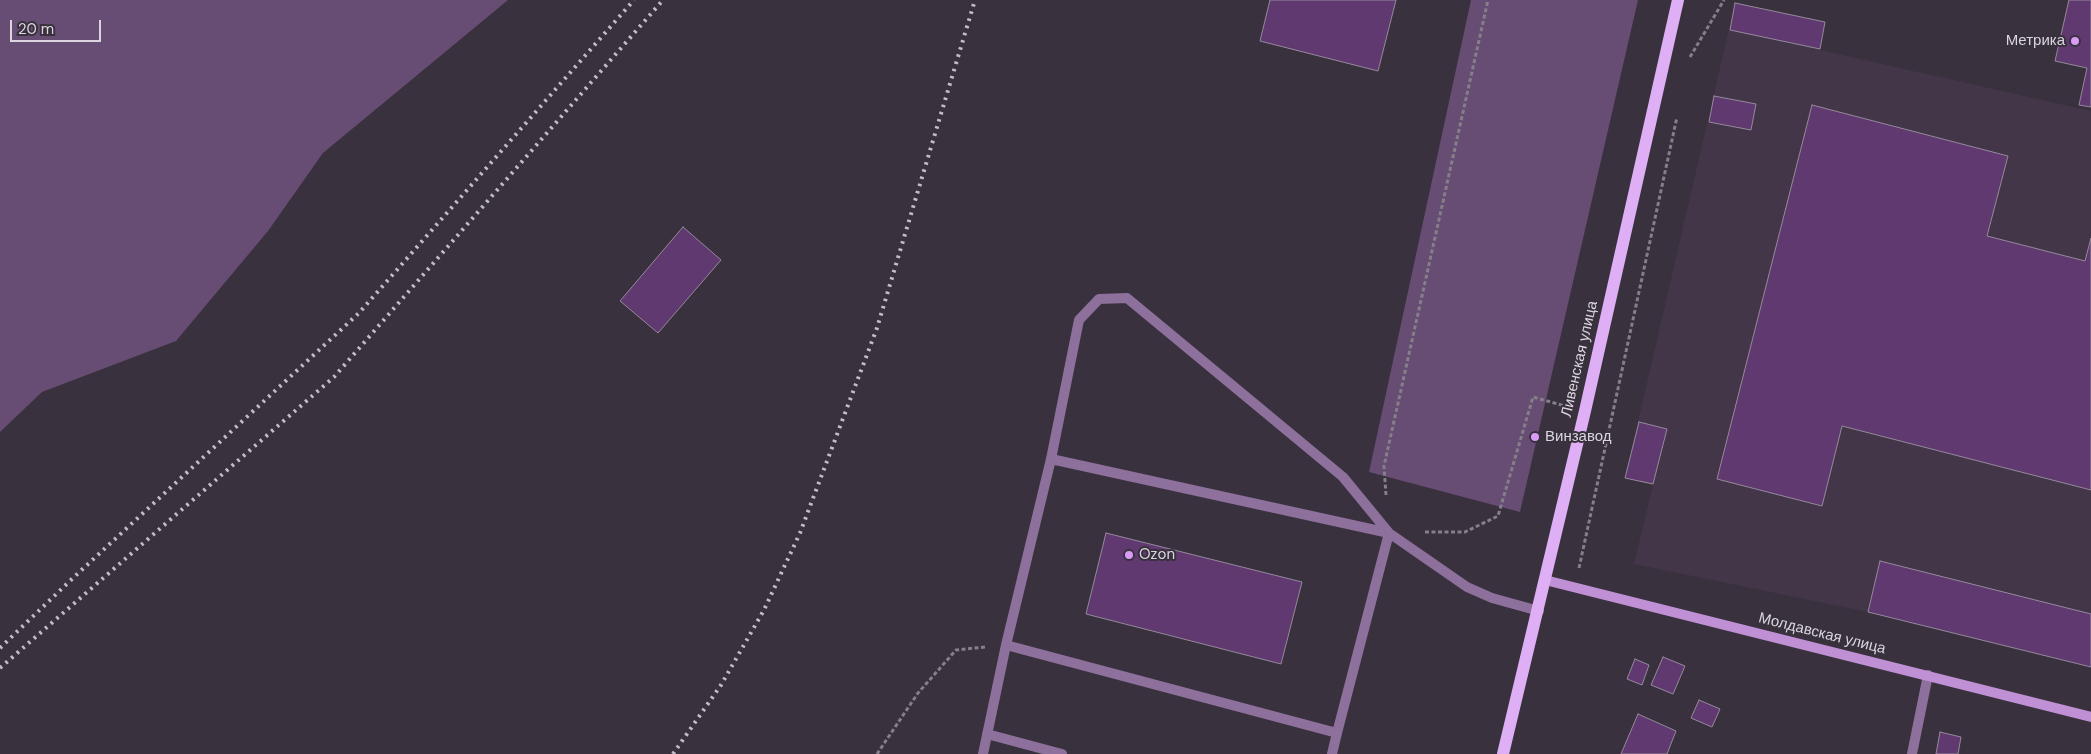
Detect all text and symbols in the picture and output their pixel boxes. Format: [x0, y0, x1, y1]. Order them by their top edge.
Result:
scale bar [12, 10, 104, 42]
text: 20 m [18, 19, 54, 39]
place label: Метрика [2006, 32, 2065, 50]
marker: Метрика [2069, 35, 2081, 47]
street label: Ливенская улица [1558, 299, 1602, 419]
place label: Винзавод [1545, 428, 1611, 446]
marker: Винзавод [1529, 431, 1541, 443]
place label: Ozon [1139, 546, 1175, 564]
marker: Ozon [1123, 549, 1135, 561]
street label: Молдавская улица [1757, 609, 1887, 659]

